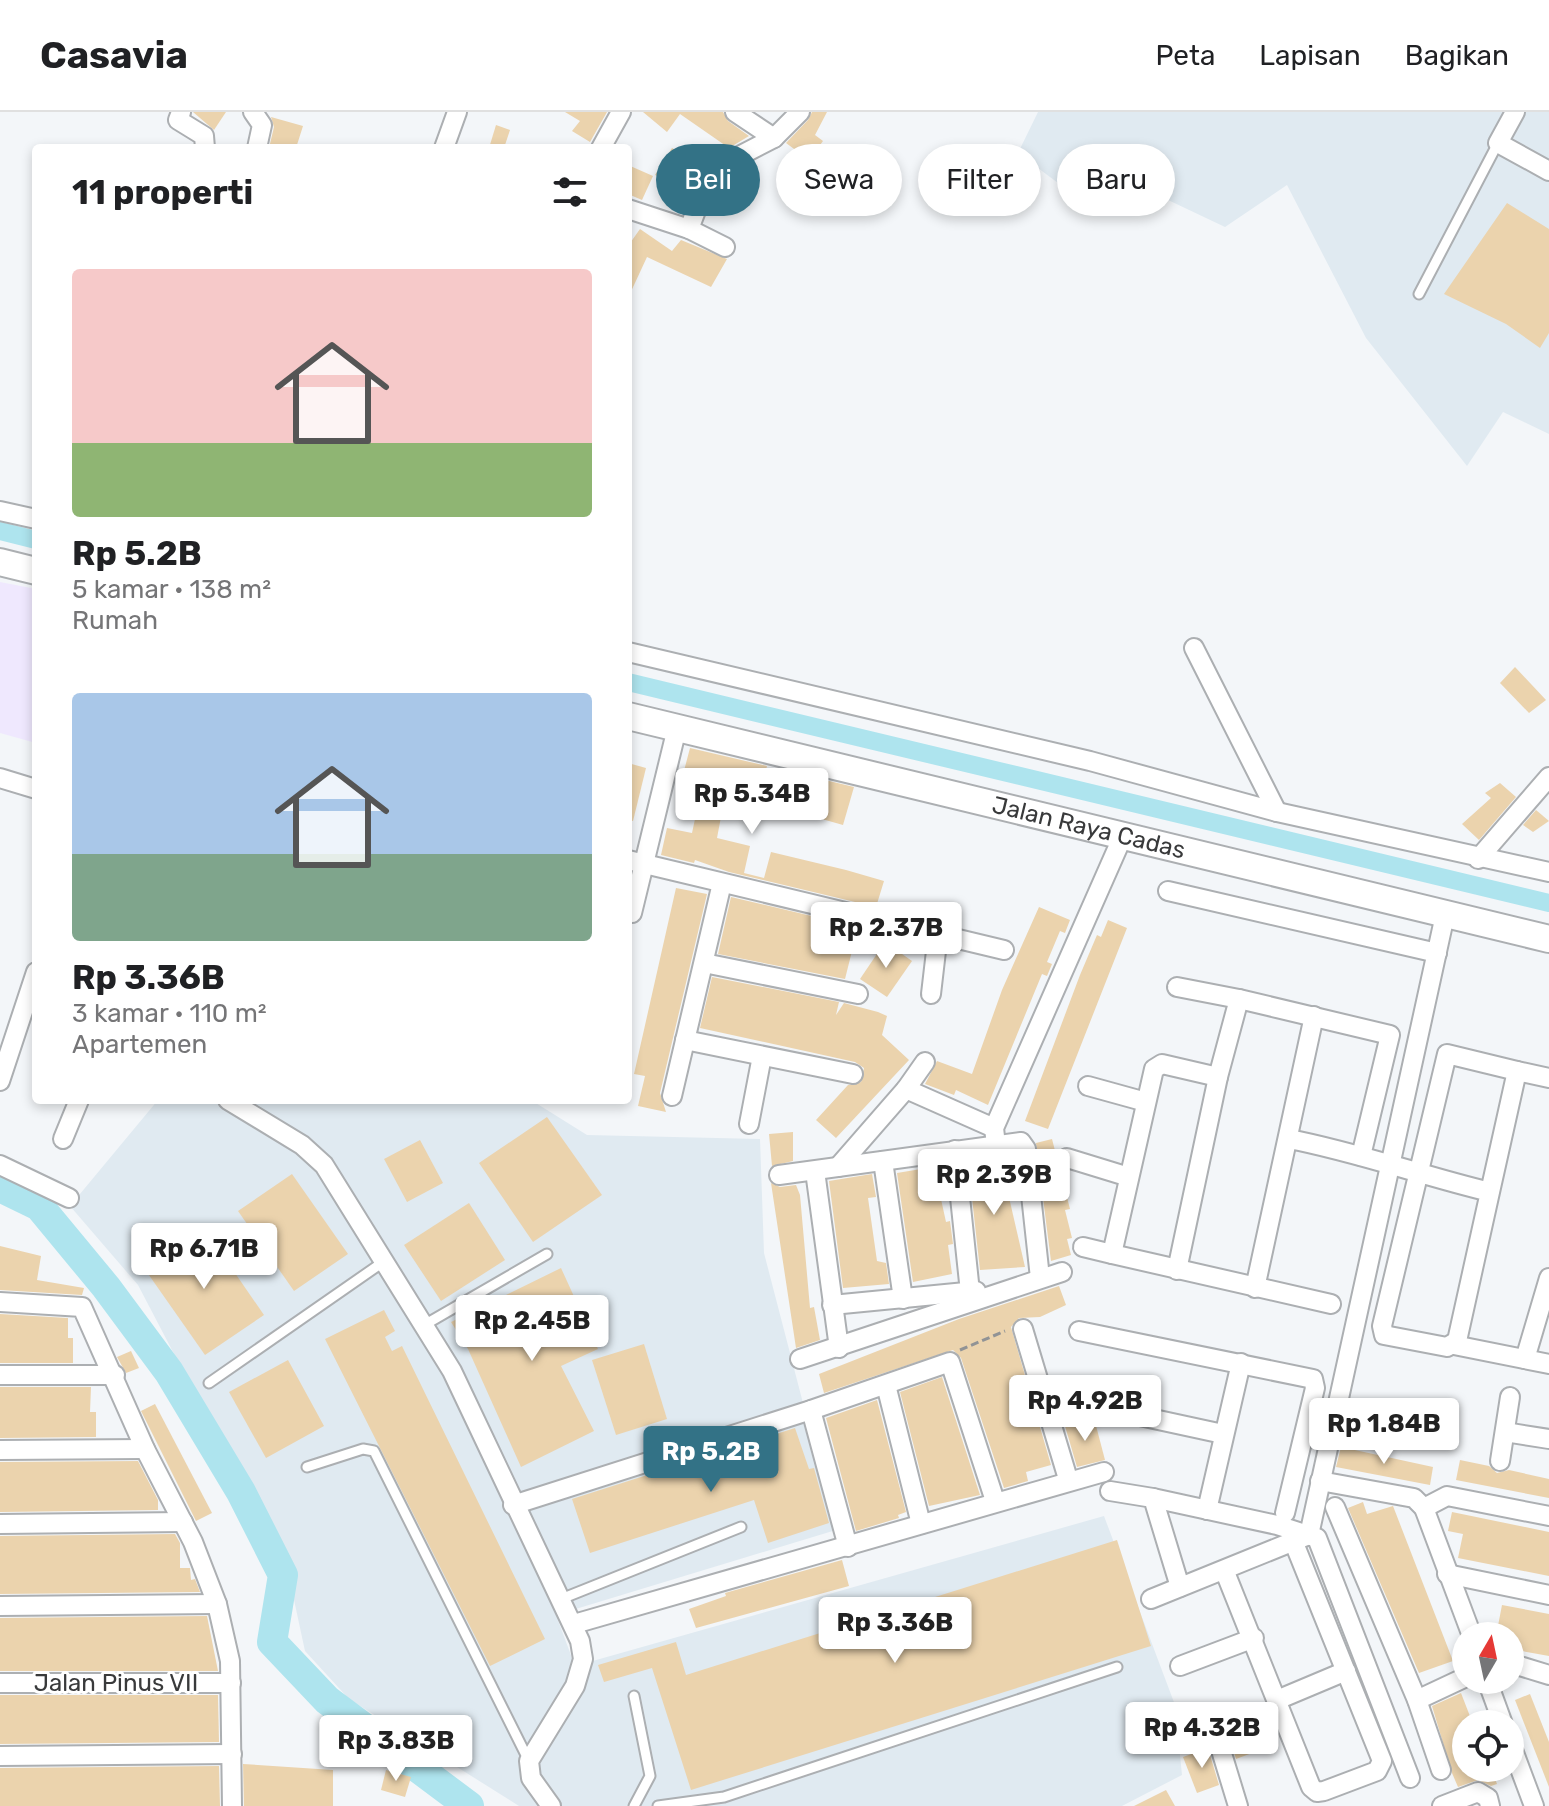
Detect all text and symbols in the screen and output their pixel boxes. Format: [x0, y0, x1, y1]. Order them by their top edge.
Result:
text: Casavia [40, 32, 188, 78]
text: Peta [1156, 39, 1215, 72]
text: Lapisan [1259, 39, 1361, 72]
text: Bagikan [1405, 39, 1509, 72]
chip: Beli [656, 144, 760, 216]
chip: Sewa [776, 144, 902, 216]
chip: Filter [918, 144, 1041, 216]
chip: Baru [1057, 144, 1175, 216]
icon: filters [548, 170, 592, 214]
text: 11 properti [72, 172, 253, 213]
icon: home [260, 321, 404, 465]
text: Rp 5.2B [72, 533, 202, 574]
text: 5 kamar · 138 m² [72, 574, 271, 605]
text: Rumah [72, 605, 158, 636]
icon: home [260, 745, 404, 889]
pin: Rp 5.34B [669, 768, 835, 836]
text: Rp 5.34B [693, 778, 811, 809]
street label: Jalan Raya Cadas [989, 791, 1188, 864]
pin: Rp 2.37B [803, 902, 969, 970]
text: Rp 2.37B [829, 912, 943, 943]
text: Rp 3.36B [72, 957, 225, 998]
text: 3 kamar · 110 m² [72, 998, 267, 1029]
text: Apartemen [72, 1029, 207, 1060]
pin: Rp 2.39B [911, 1149, 1077, 1217]
text: Rp 2.39B [936, 1159, 1052, 1190]
pin: Rp 6.71B [121, 1223, 287, 1291]
text: Rp 6.71B [149, 1233, 259, 1264]
pin: Rp 2.45B [449, 1295, 615, 1363]
text: Rp 2.45B [474, 1305, 590, 1336]
pin: Rp 4.92B [1002, 1375, 1168, 1443]
text: Rp 4.92B [1027, 1385, 1143, 1416]
pin: Rp 1.84B [1301, 1398, 1467, 1466]
text: Rp 1.84B [1327, 1408, 1441, 1439]
pin: Rp 5.2B [637, 1426, 785, 1494]
text: Rp 5.2B [661, 1436, 761, 1467]
pin: Rp 3.36B [812, 1597, 978, 1665]
text: Rp 3.36B [837, 1607, 953, 1638]
north arrow [1452, 1622, 1524, 1694]
map controls [1452, 1622, 1524, 1782]
street label: Jalan Pinus VII [34, 1669, 198, 1697]
pin: Rp 4.32B [1119, 1702, 1285, 1770]
button: locate [1452, 1710, 1524, 1782]
text: Rp 4.32B [1143, 1712, 1261, 1743]
pin: Rp 3.83B [313, 1715, 479, 1783]
text: Rp 3.83B [337, 1725, 455, 1756]

